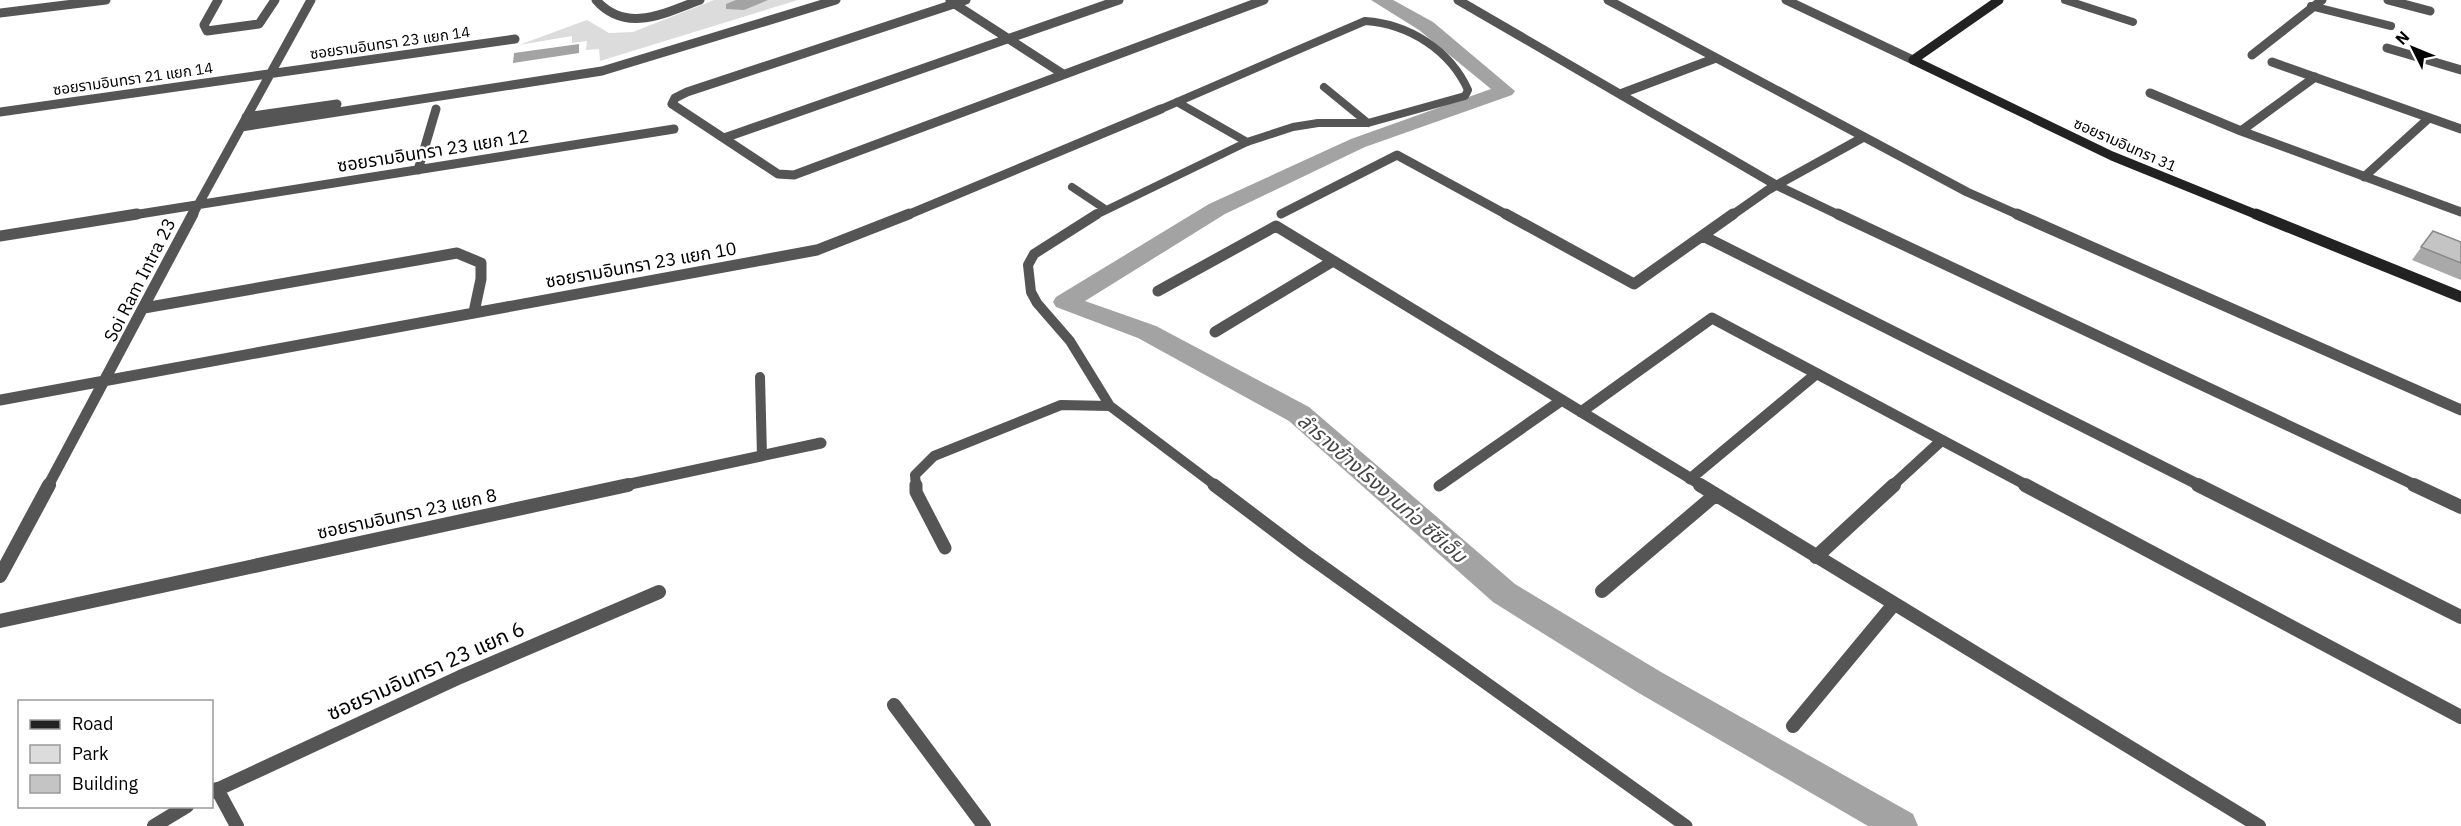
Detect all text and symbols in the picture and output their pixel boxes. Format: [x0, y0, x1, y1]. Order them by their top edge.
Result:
north arrow [2383, 18, 2443, 78]
street label: ซอยรามอินทรา 23 แยก 14 [309, 22, 471, 63]
text: N [2391, 27, 2413, 49]
street label: ซอยรามอินทรา 21 แยก 14 [52, 58, 214, 99]
street label: ซอยรามอินทรา 31 [2071, 113, 2179, 176]
street label: ซอยรามอินทรา 23 แยก 12 [335, 124, 530, 177]
street label: Soi Ram Intra 23 [98, 214, 181, 346]
street label: ซอยรามอินทรา 23 แยก 10 [544, 236, 738, 293]
water label: ลำรางข้างโรงงานท่อ ซีซีเอ็ม [1292, 407, 1474, 570]
street label: ซอยรามอินทรา 23 แยก 8 [315, 483, 499, 544]
street label: ซอยรามอินทรา 23 แยก 6 [322, 614, 529, 726]
legend [18, 700, 213, 808]
text: Road [72, 712, 113, 735]
text: Park [72, 742, 109, 765]
text: Building [72, 772, 139, 795]

